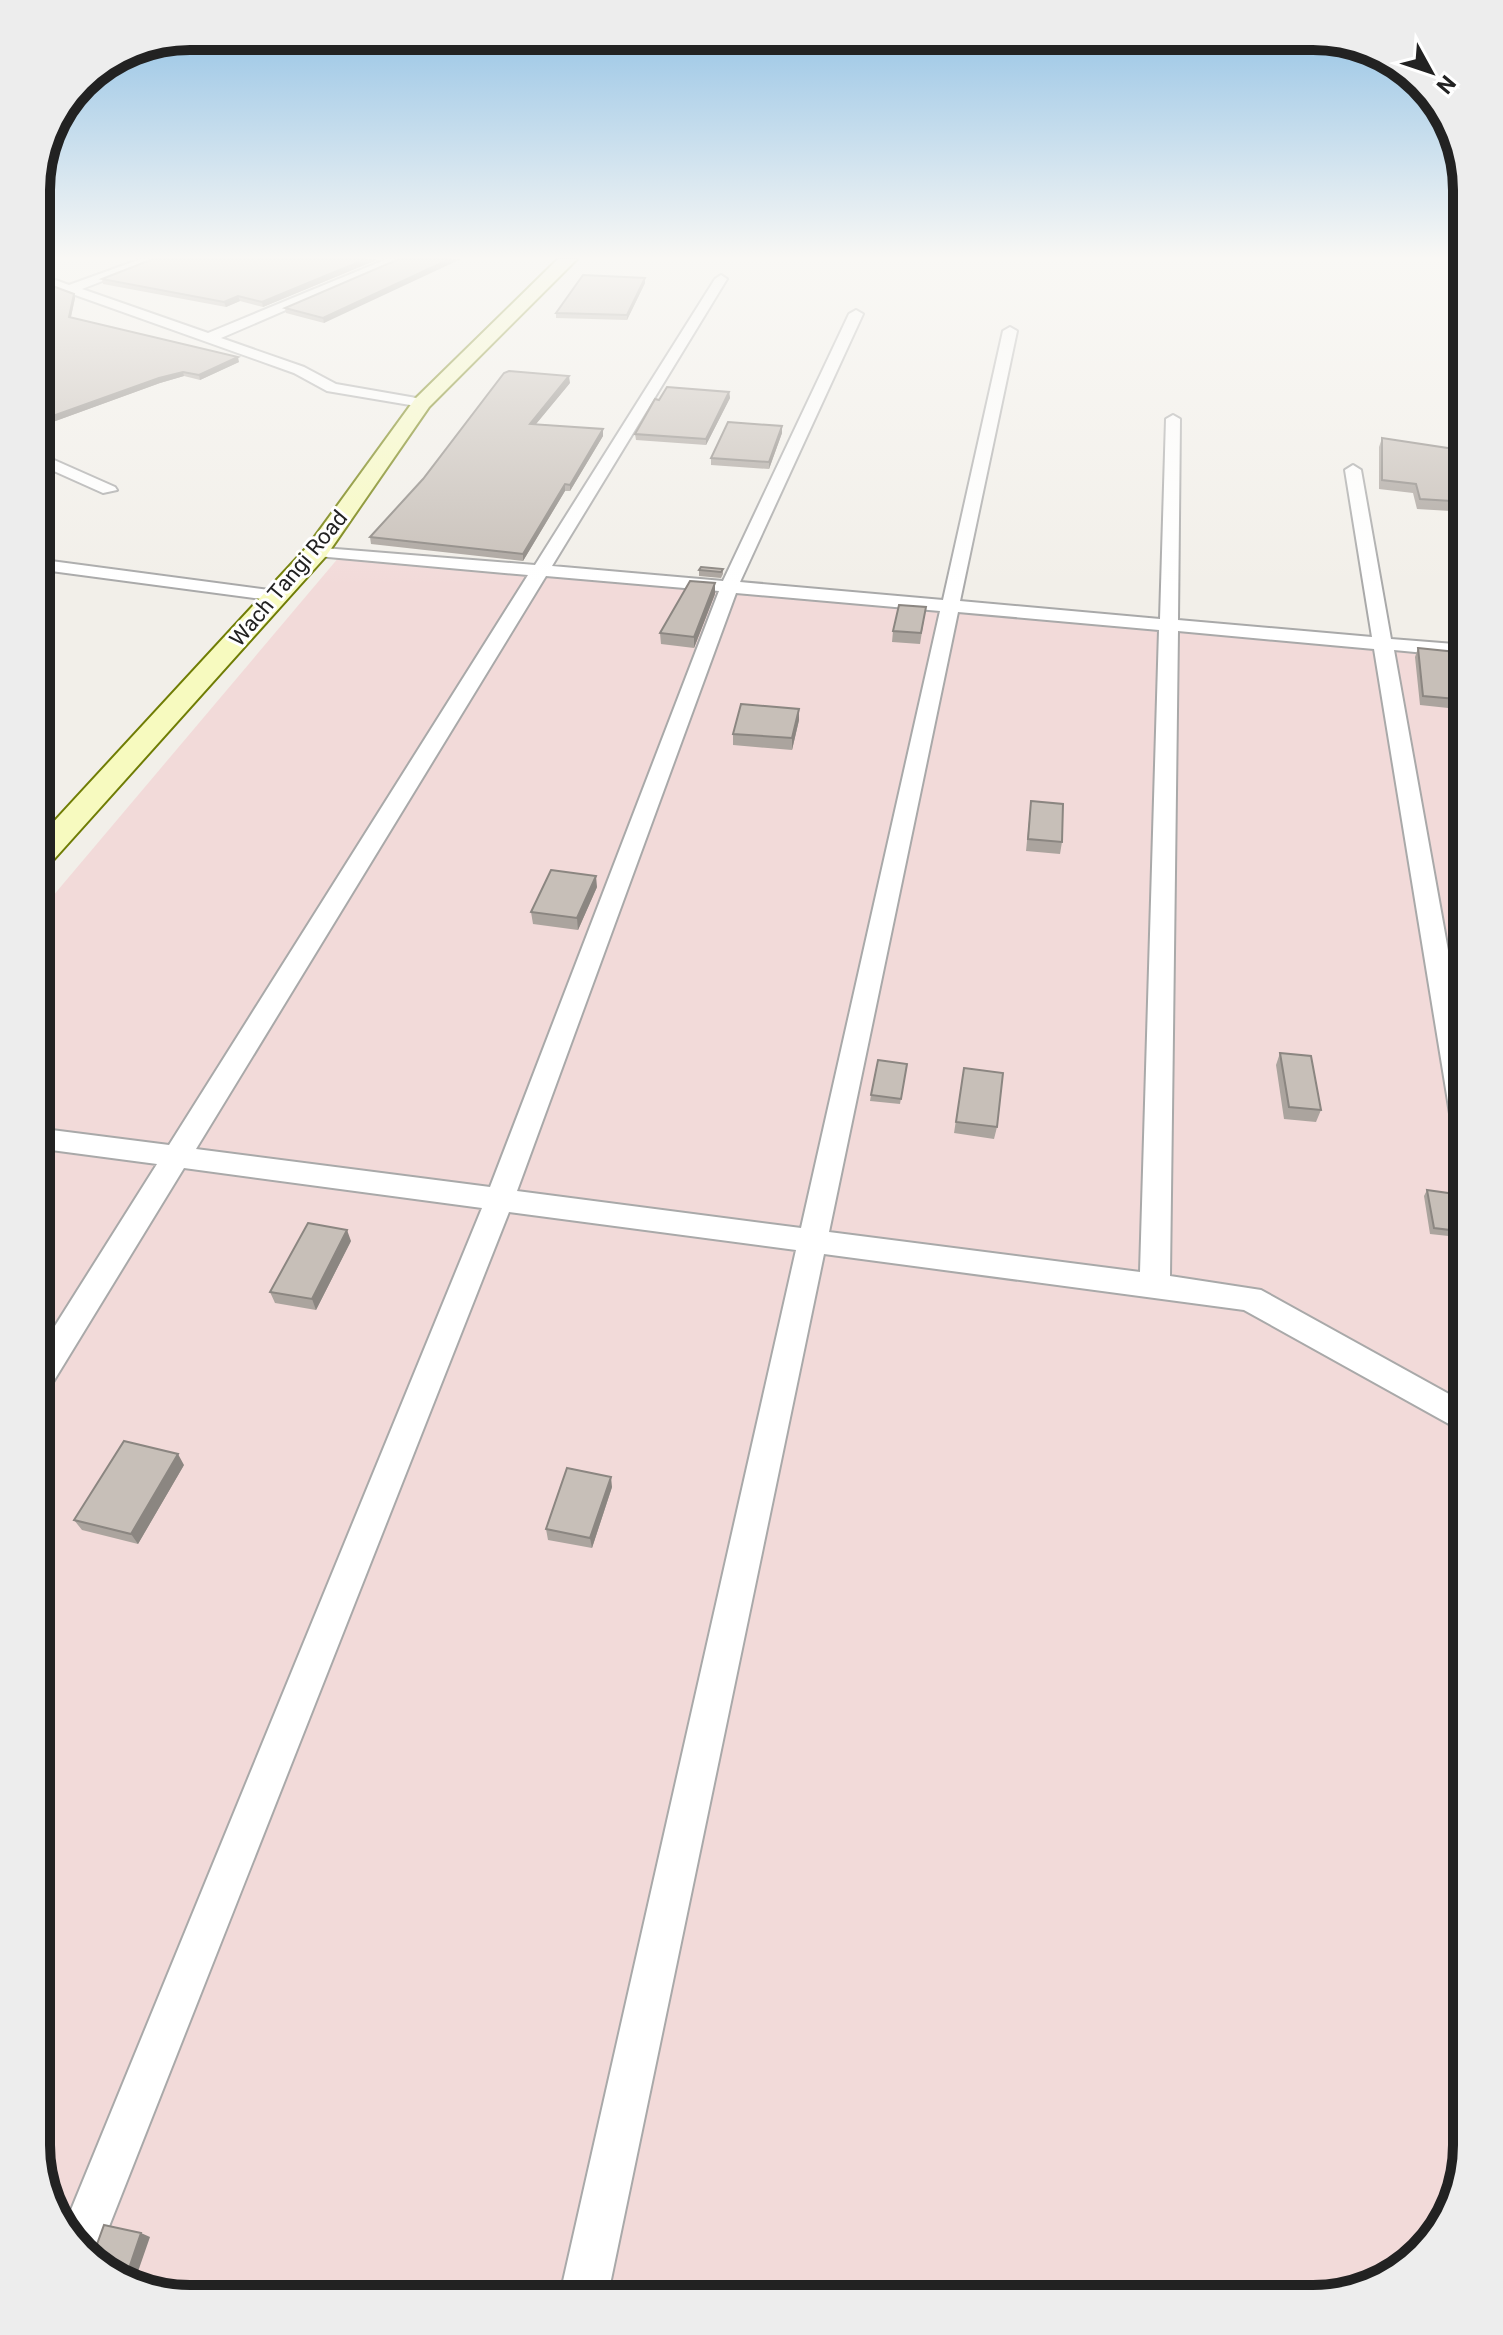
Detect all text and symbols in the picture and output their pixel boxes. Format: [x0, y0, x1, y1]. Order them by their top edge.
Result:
north arrow [1391, 32, 1471, 112]
text: N [1431, 71, 1461, 99]
street label: Wach Tangi Road [224, 505, 352, 651]

